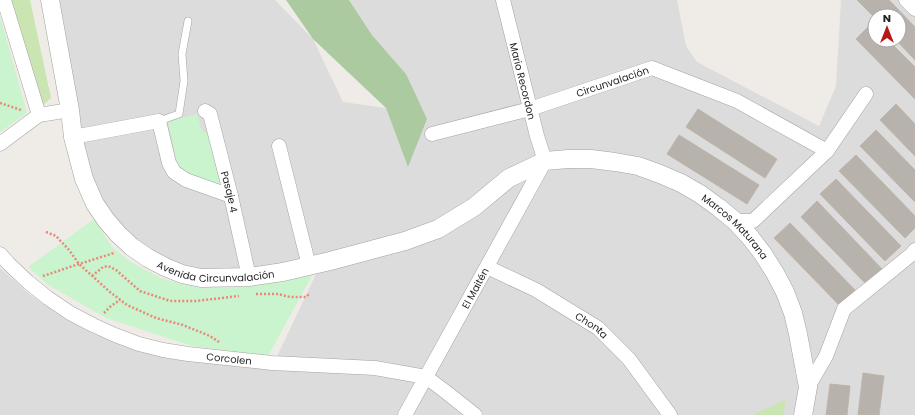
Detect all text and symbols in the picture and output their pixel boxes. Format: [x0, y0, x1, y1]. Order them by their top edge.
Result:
north arrow [867, 8, 907, 48]
text: N [883, 10, 891, 26]
street label: Mario Recordon [506, 41, 539, 121]
street label: Circunvalación [574, 63, 651, 101]
street label: Pasaje 4 [217, 169, 241, 214]
street label: Marcos Maturana [698, 191, 772, 262]
street label: Avenida Circunvalación [154, 257, 276, 286]
street label: El Maitén [458, 265, 493, 311]
street label: Chonta [572, 309, 611, 342]
street label: Corcolen [206, 349, 252, 369]

